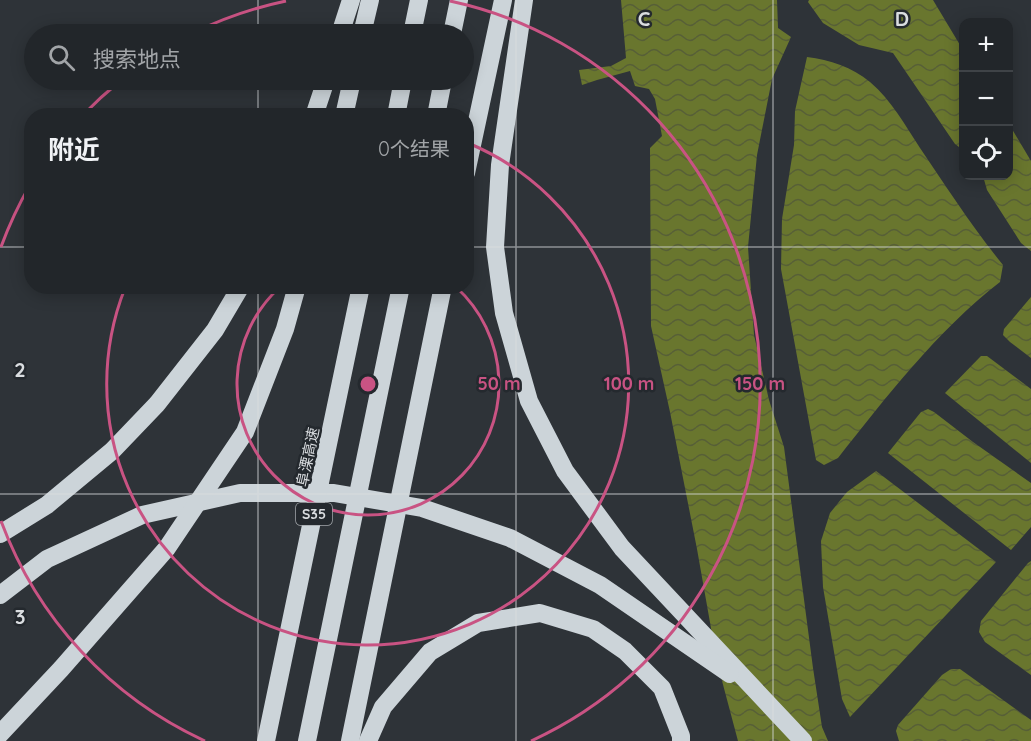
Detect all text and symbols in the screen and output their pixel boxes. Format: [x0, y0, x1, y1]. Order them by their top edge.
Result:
text: C [638, 6, 651, 31]
text: D [895, 6, 909, 31]
map controls [959, 18, 1013, 180]
button: + [959, 18, 1013, 72]
search box [24, 24, 474, 90]
icon: search [45, 41, 78, 74]
text: 搜索地点 [93, 45, 181, 73]
button: − [959, 72, 1013, 126]
button: locate [959, 126, 1013, 180]
text: 附近 [48, 133, 100, 166]
text: 0个结果 [378, 136, 450, 161]
text: 2 [14, 357, 26, 382]
text: 50 m [477, 372, 521, 395]
text: 100 m [604, 372, 654, 395]
text: 150 m [735, 372, 785, 395]
centre of rings [358, 374, 378, 394]
street label: 阜溧高速 [292, 426, 323, 488]
road number: S35 [296, 503, 332, 525]
text: 3 [15, 604, 25, 629]

